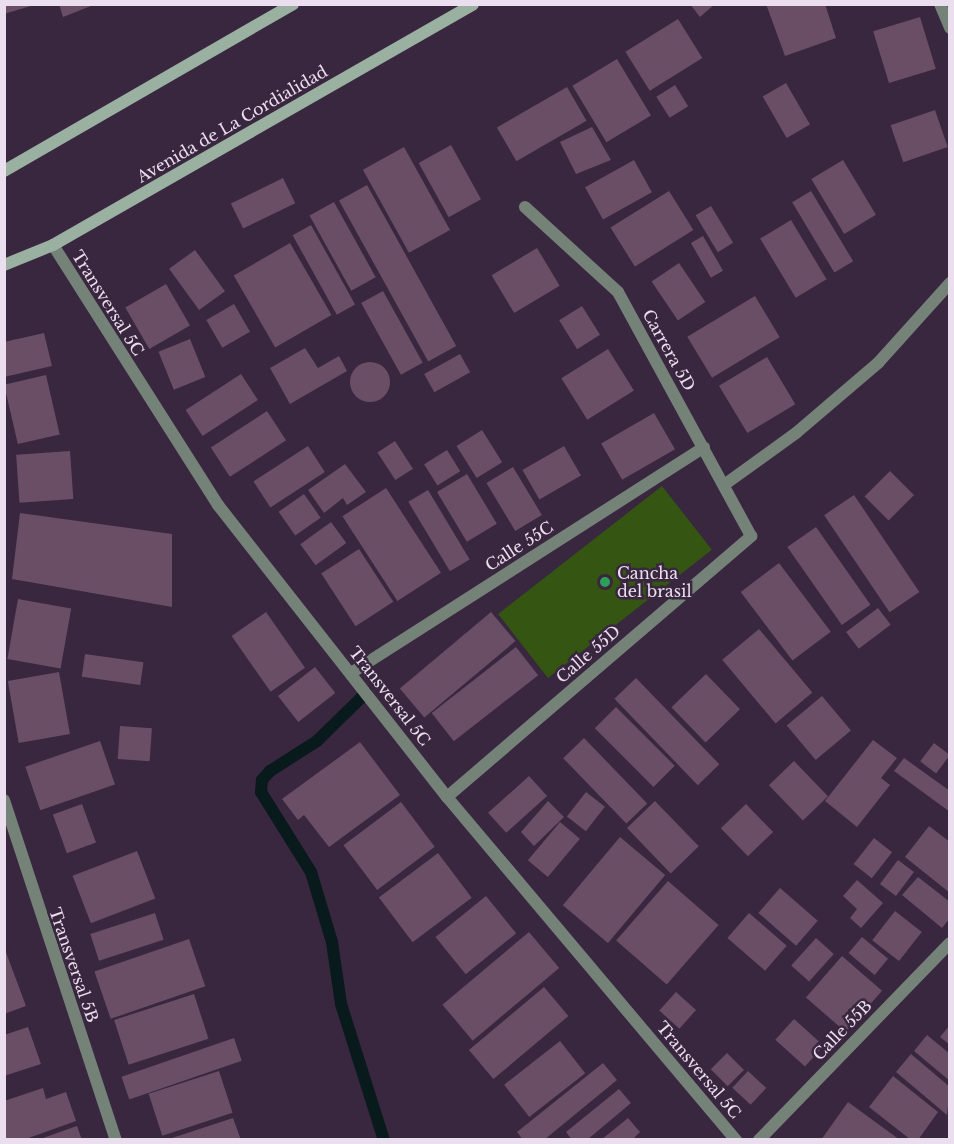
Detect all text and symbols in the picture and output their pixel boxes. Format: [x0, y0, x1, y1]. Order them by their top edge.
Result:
street label: Avenida de La Cordialidad [133, 61, 331, 187]
street label: Transversal 5C [68, 247, 148, 359]
street label: Carrera 5D [639, 306, 699, 394]
street label: Calle 55C [482, 517, 556, 575]
place label: Cancha del brasil [617, 563, 692, 601]
marker: Cancha del brasil [598, 575, 612, 589]
street label: Calle 55D [552, 621, 624, 687]
street label: Transversal 5C [345, 643, 435, 749]
street label: Transversal 5B [45, 905, 103, 1025]
street label: Calle 55B [809, 996, 875, 1064]
street label: Transversal 5C [653, 1018, 745, 1122]

